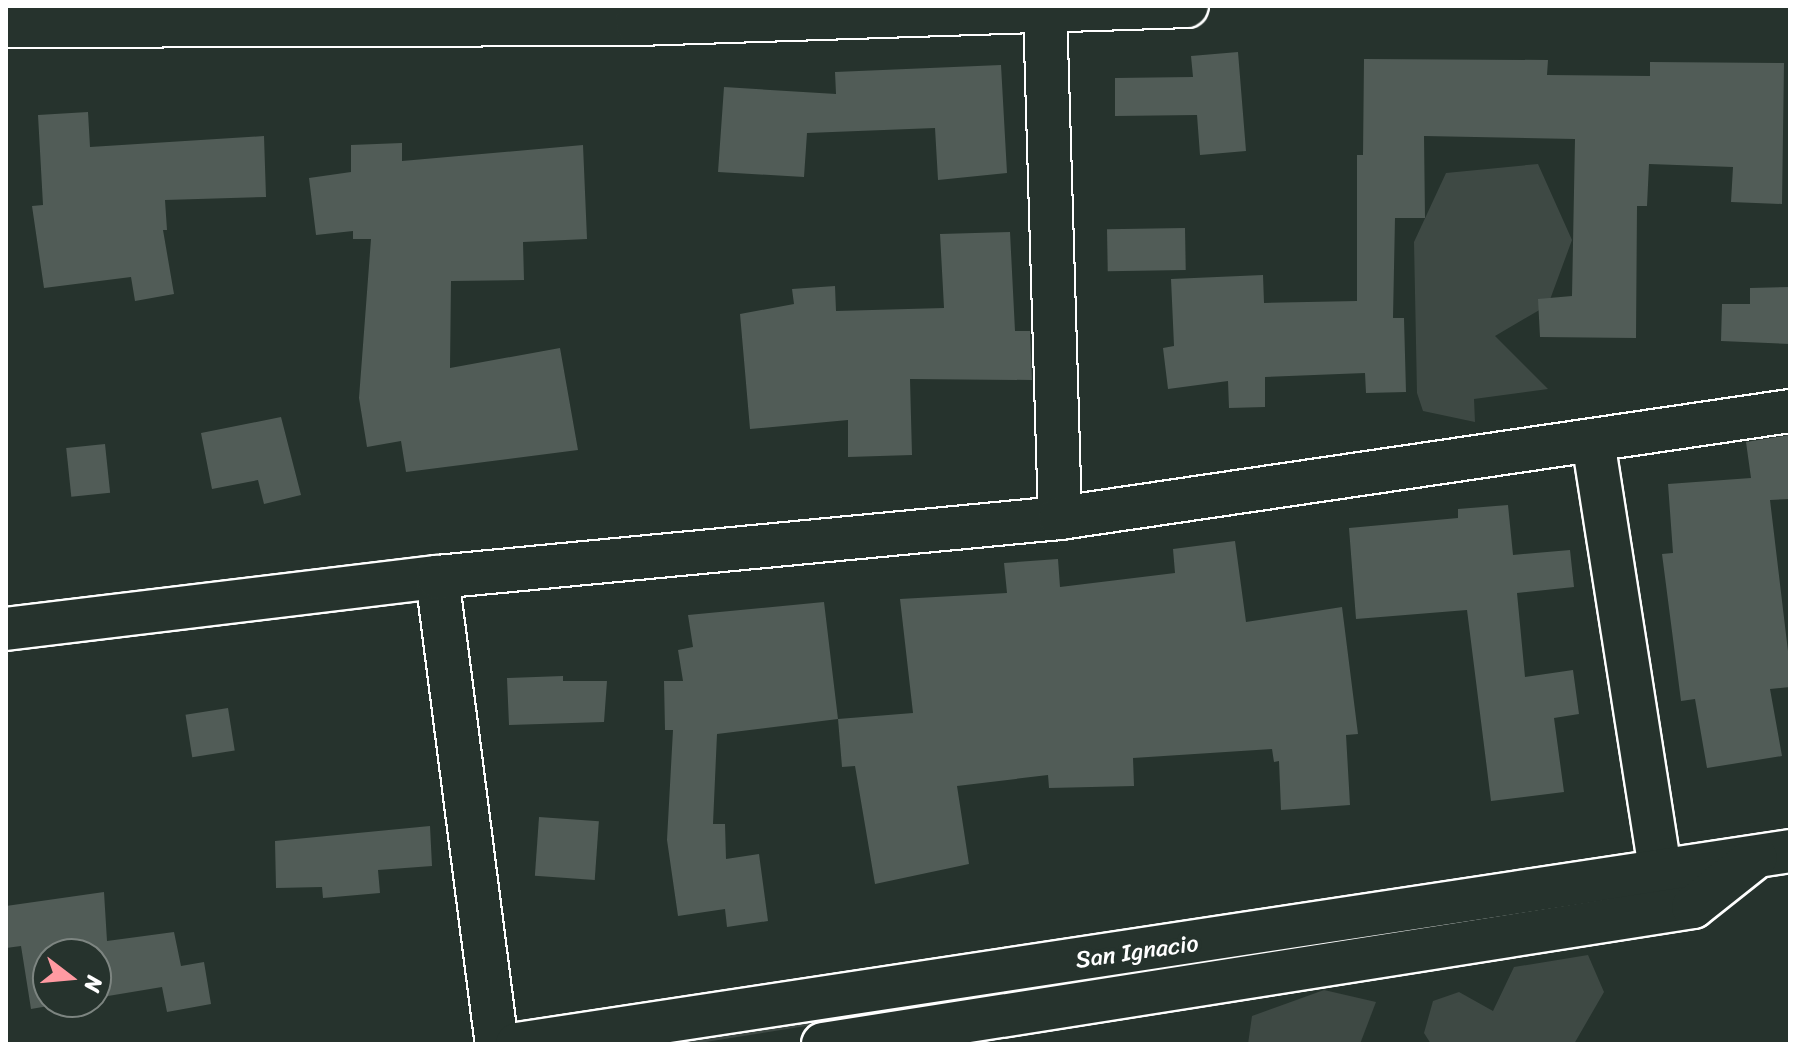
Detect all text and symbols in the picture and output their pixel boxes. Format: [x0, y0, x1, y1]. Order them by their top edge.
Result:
street label: San Ignacio [1074, 929, 1200, 975]
north arrow [32, 938, 112, 1018]
text: N [73, 971, 114, 997]

